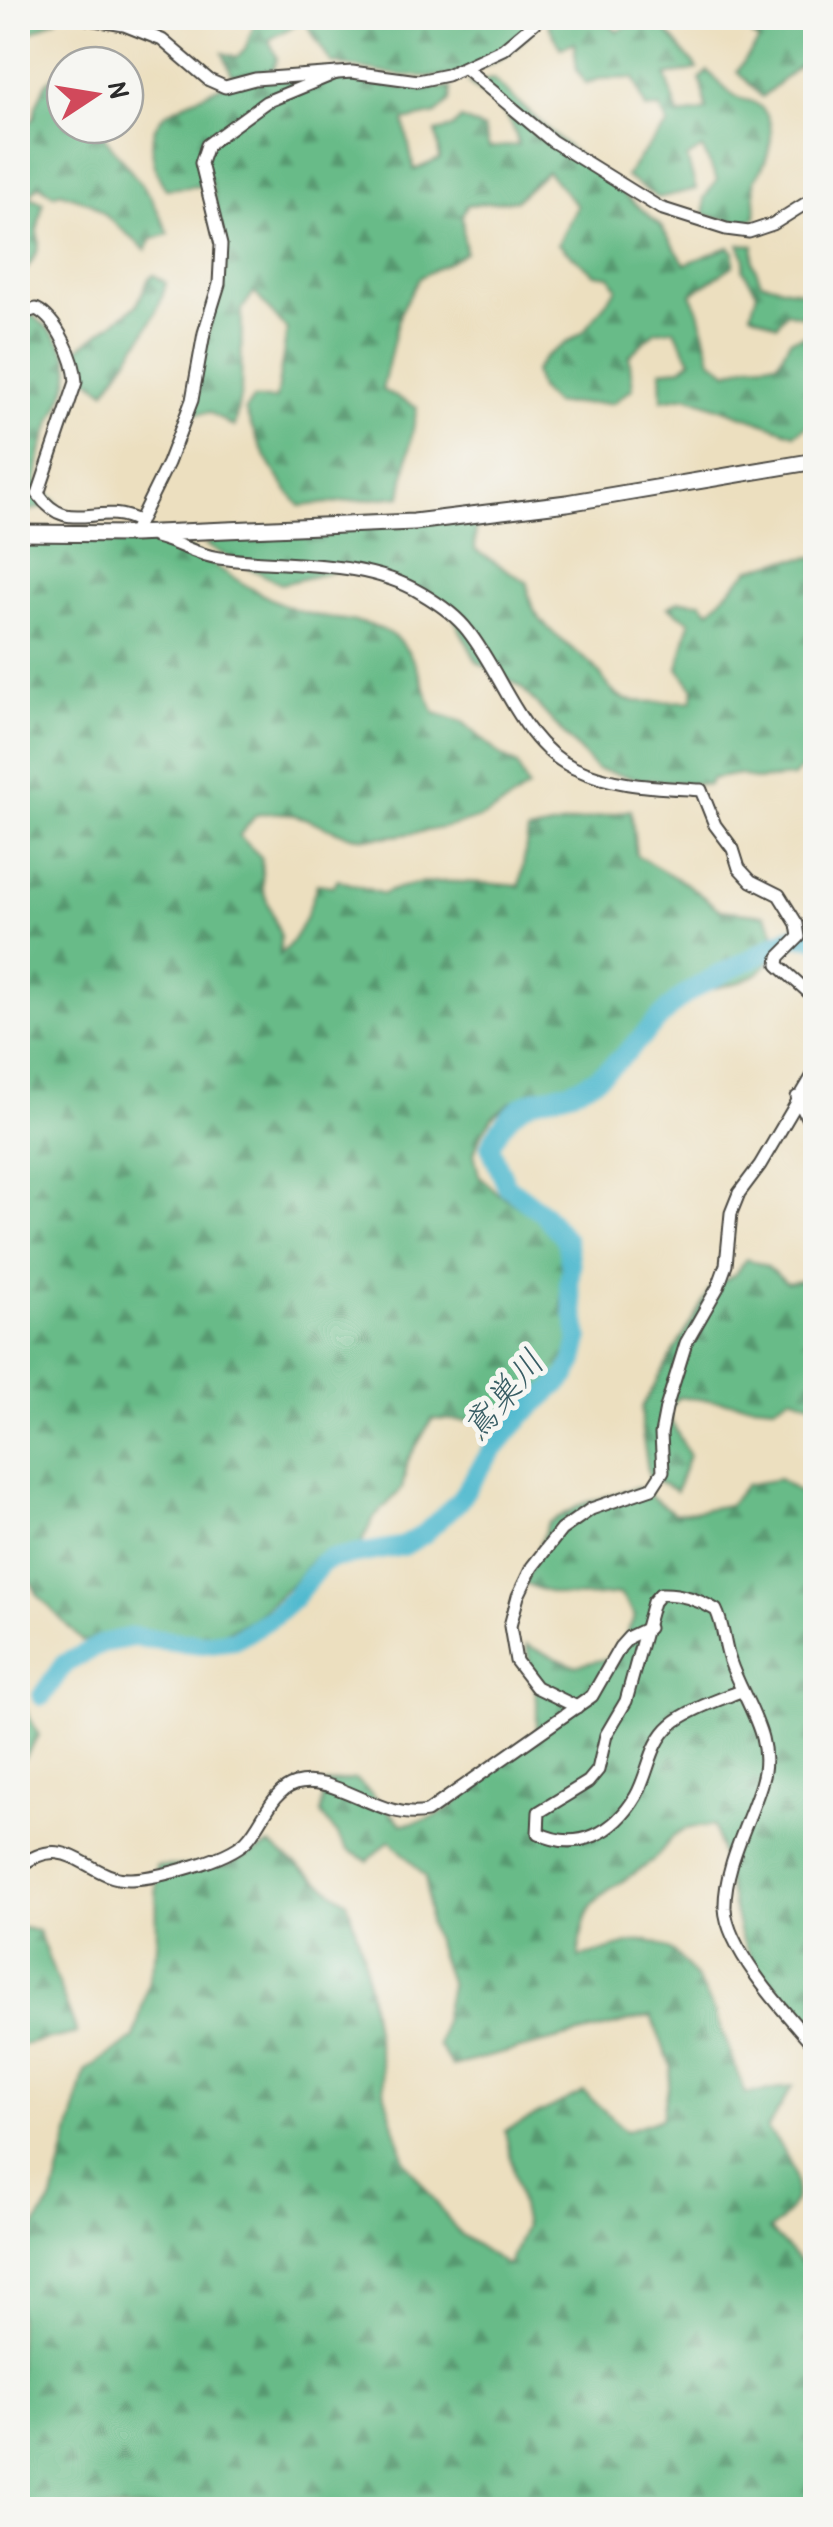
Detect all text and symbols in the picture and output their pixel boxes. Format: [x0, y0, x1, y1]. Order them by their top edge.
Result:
north arrow [45, 45, 145, 145]
text: N [99, 79, 140, 101]
water label: 鳶巣川 [451, 1339, 554, 1450]

